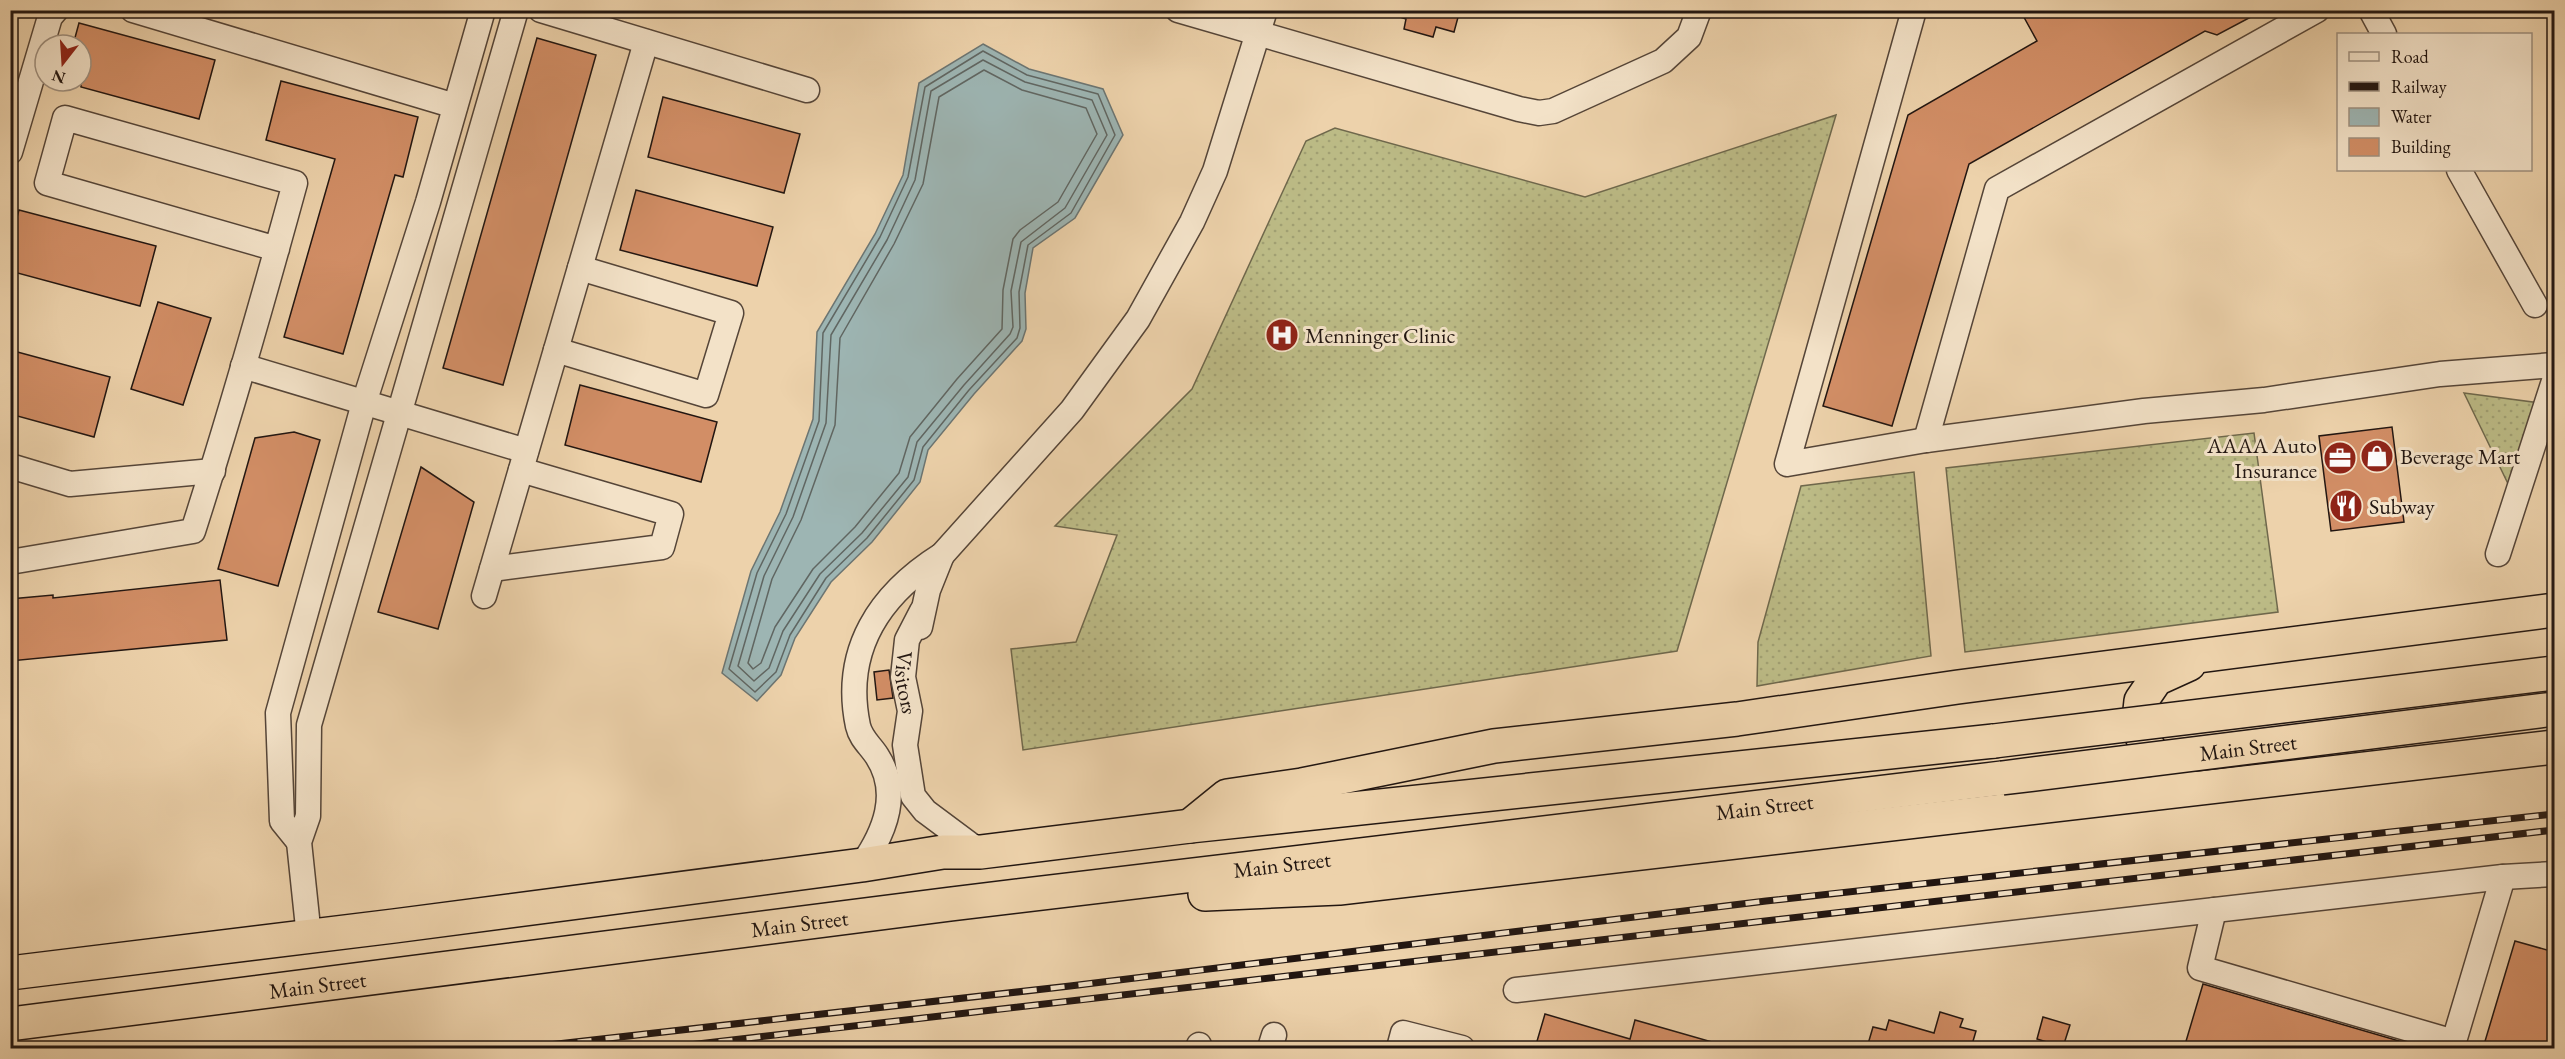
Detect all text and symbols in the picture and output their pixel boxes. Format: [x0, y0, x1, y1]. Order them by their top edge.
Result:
north arrow [33, 33, 93, 93]
legend [2337, 33, 2532, 171]
text: Road [2391, 45, 2430, 68]
text: N [49, 65, 68, 89]
text: Railway [2391, 75, 2447, 98]
text: Water [2391, 105, 2432, 128]
text: Building [2391, 135, 2451, 158]
hospital icon: Menninger Clinic [1264, 317, 1300, 353]
place label: Menninger Clinic [1305, 321, 1455, 350]
place label: AAAA Auto Insurance [2206, 431, 2317, 485]
shop icon: Beverage Mart [2359, 438, 2395, 474]
office icon: AAAA Auto Insurance [2322, 440, 2358, 476]
place label: Beverage Mart [2400, 442, 2520, 471]
restaurant icon: Subway [2328, 488, 2364, 524]
place label: Subway [2369, 492, 2435, 521]
street label: Visitors [888, 649, 924, 717]
street label: Main Street [2198, 727, 2299, 768]
street label: Main Street [1714, 787, 1815, 827]
street label: Main Street [1232, 845, 1333, 885]
street label: Main Street [749, 903, 850, 944]
street label: Main Street [267, 965, 368, 1006]

